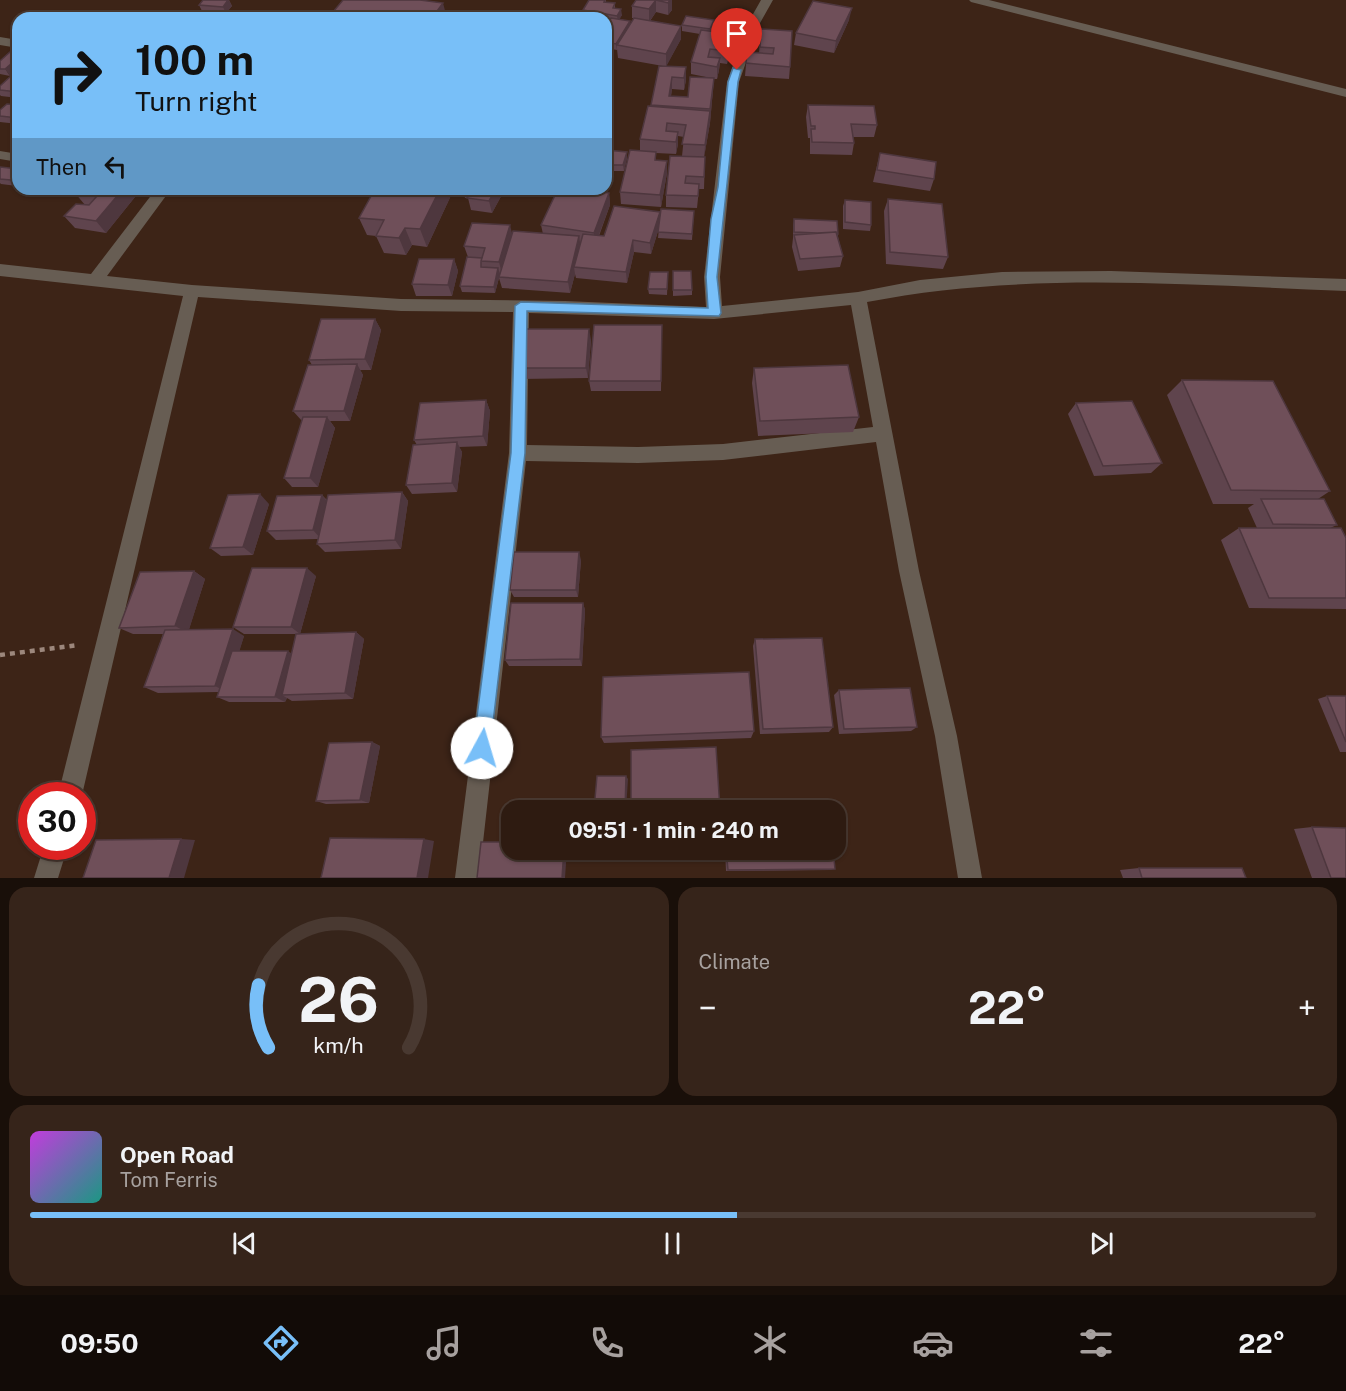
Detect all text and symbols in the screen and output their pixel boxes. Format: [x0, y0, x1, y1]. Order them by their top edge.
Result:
pin [711, 8, 762, 70]
icon: arrive [720, 17, 753, 50]
text: 100 m [135, 35, 254, 84]
icon: right [36, 36, 114, 114]
text: Turn right [135, 85, 258, 117]
icon: left [99, 150, 132, 183]
text: Then [36, 154, 87, 180]
position arrow [450, 716, 514, 780]
speed limit sign: 30 [18, 782, 96, 860]
text: 09:51 · 1 min · 240 m [568, 817, 779, 843]
text: Climate [699, 950, 770, 974]
text: 26 [298, 963, 379, 1036]
text: 22° [968, 981, 1046, 1034]
text: − [699, 989, 717, 1027]
text: + [1298, 989, 1316, 1027]
text: km/h [314, 1034, 364, 1059]
text: Open Road [120, 1142, 234, 1168]
text: Tom Ferris [120, 1168, 218, 1192]
icon: previous [228, 1227, 261, 1260]
icon: pause [656, 1227, 689, 1260]
icon: next [1085, 1227, 1118, 1260]
icon: directions [260, 1322, 302, 1364]
icon: music [423, 1322, 465, 1364]
icon: phone [586, 1322, 628, 1364]
icon: climate [749, 1322, 791, 1364]
icon: car [912, 1322, 954, 1364]
icon: filters [1075, 1322, 1117, 1364]
text: 09:50 [61, 1327, 139, 1359]
text: 22° [1238, 1327, 1285, 1359]

